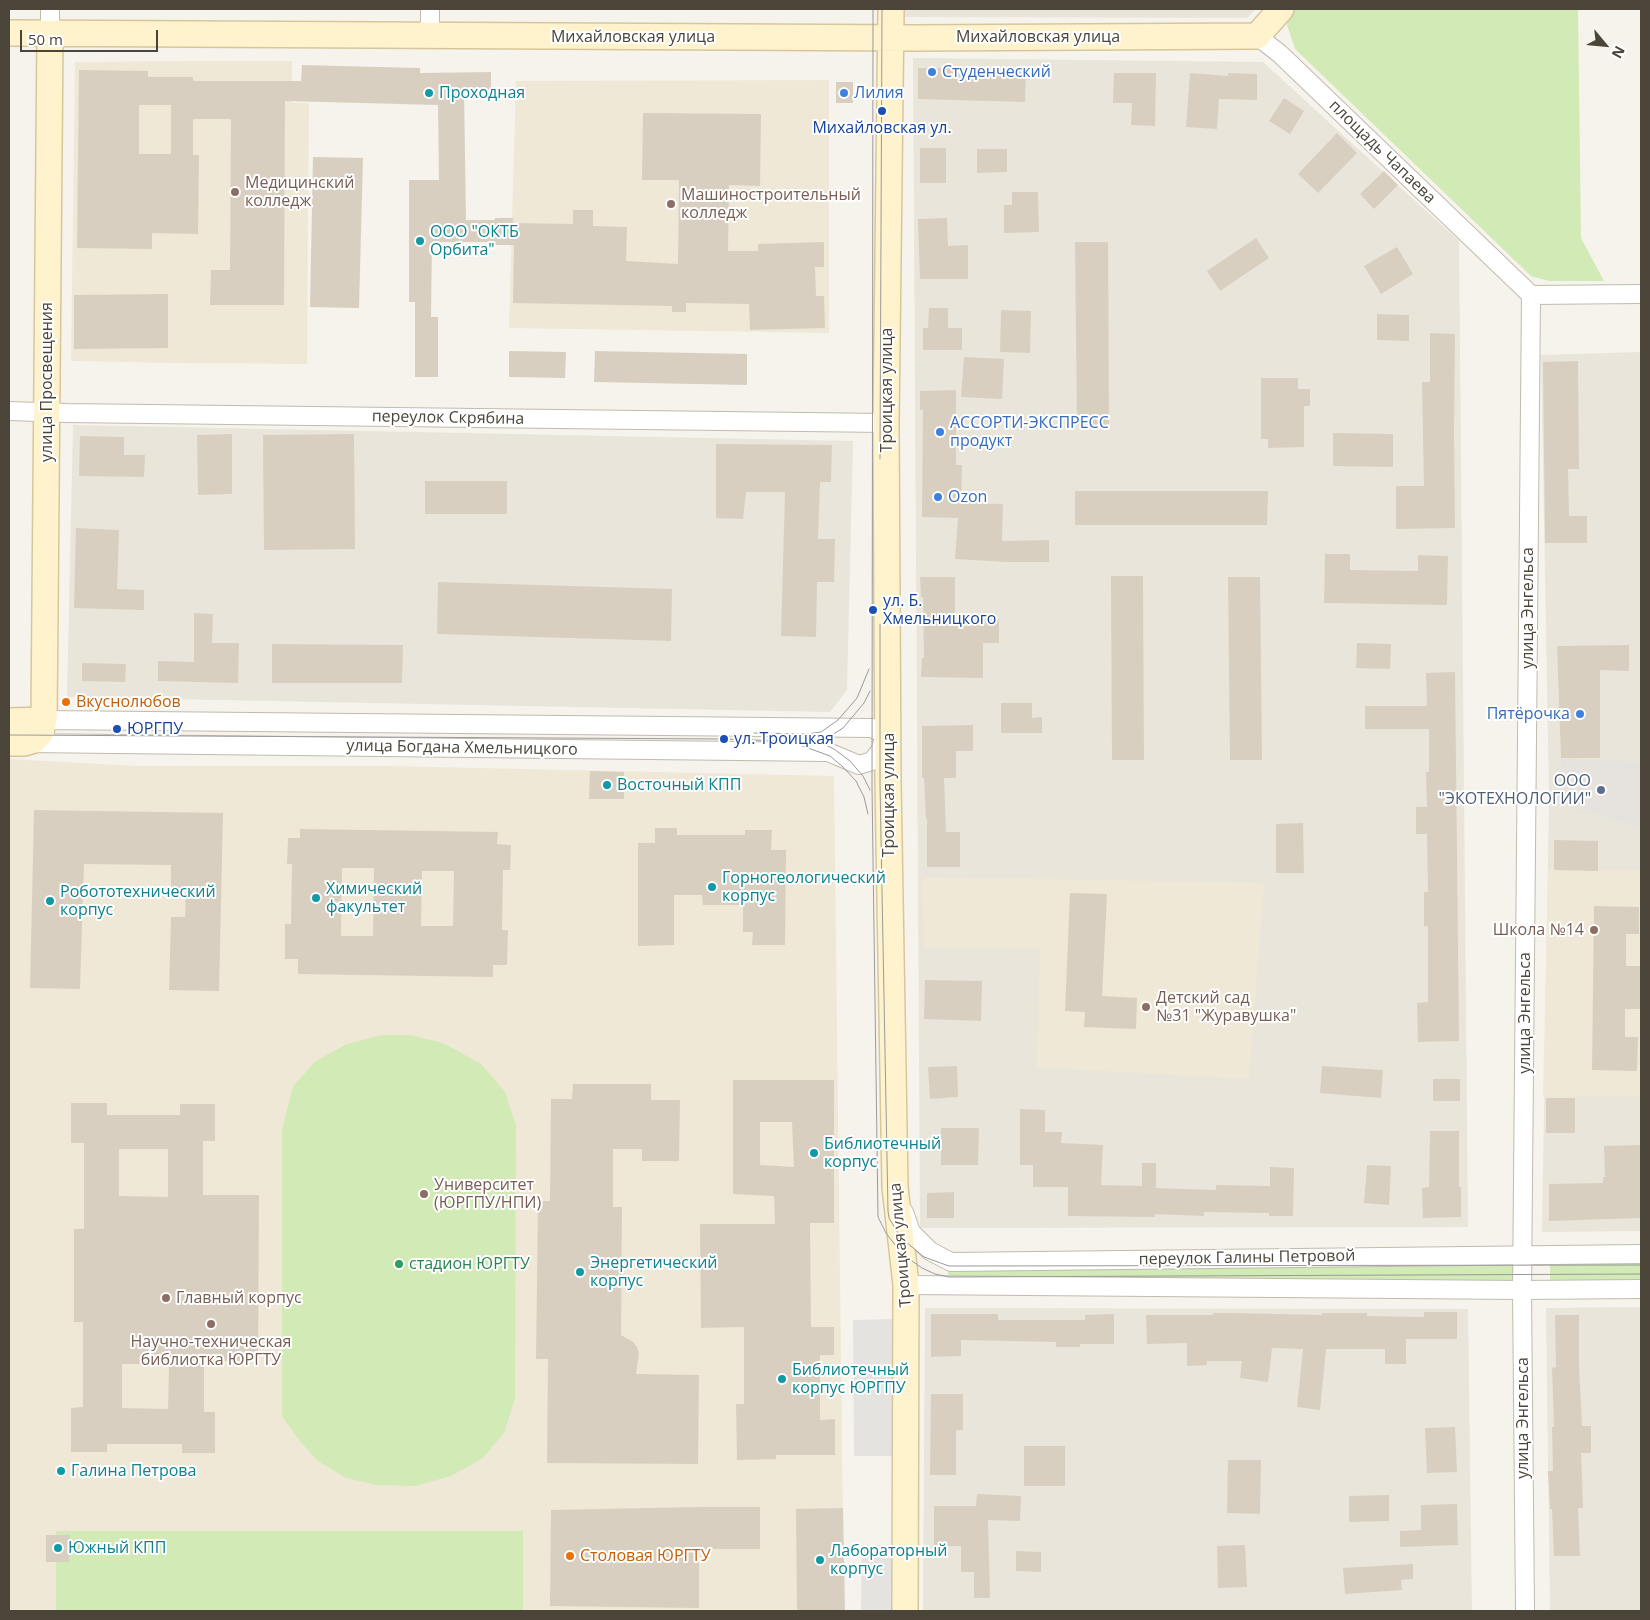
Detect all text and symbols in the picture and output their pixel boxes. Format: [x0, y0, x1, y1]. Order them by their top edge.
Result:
scale bar [22, 20, 160, 52]
north arrow [1580, 20, 1630, 70]
street label: Михайловская улица [551, 27, 715, 47]
street label: Михайловская улица [956, 27, 1120, 47]
text: 50 m [28, 29, 63, 49]
text: N [1608, 43, 1630, 62]
place label: Студенческий [942, 62, 1051, 82]
marker: Студенческий [926, 66, 938, 78]
place label: Проходная [439, 83, 525, 103]
place label: Лилия [854, 83, 904, 103]
marker: Проходная [423, 87, 435, 99]
marker: Лилия [838, 87, 850, 99]
street label: площадь Чапаева [1325, 96, 1439, 208]
marker: Михайловская ул. [876, 105, 888, 117]
place label: Михайловская ул. [812, 118, 952, 138]
place label: Медицинский колледж [245, 173, 354, 211]
place label: Машиностроительный колледж [681, 185, 861, 223]
marker: Медицинский колледж [229, 186, 241, 198]
marker: Машиностроительный колледж [665, 198, 677, 210]
place label: ООО "ОКТБ Орбита" [430, 222, 519, 260]
marker: ООО "ОКТБ Орбита" [414, 235, 426, 247]
street label: улица Просвещения [37, 302, 57, 462]
street label: Троицкая улица [877, 328, 897, 452]
street label: переулок Скрябина [372, 407, 524, 429]
place label: АССОРТИ-ЭКСПРЕСС продукт [950, 413, 1109, 451]
marker: АССОРТИ-ЭКСПРЕСС продукт [934, 426, 946, 438]
place label: Ozon [948, 487, 987, 507]
marker: Ozon [932, 491, 944, 503]
street label: улица Энгельса [1518, 547, 1538, 669]
place label: ул. Б. Хмельницкого [883, 591, 996, 629]
marker: ул. Б. Хмельницкого [867, 604, 879, 616]
place label: Вкуснолюбов [76, 692, 181, 712]
marker: Вкуснолюбов [60, 696, 72, 708]
place label: Пятёрочка [1487, 704, 1570, 724]
marker: Пятёрочка [1574, 708, 1586, 720]
place label: ЮРГПУ [127, 719, 183, 739]
marker: ЮРГПУ [111, 723, 123, 735]
place label: ул. Троицкая [734, 729, 834, 749]
marker: ул. Троицкая [718, 733, 730, 745]
street label: Троицкая улица [879, 733, 899, 857]
street label: улица Богдана Хмельницкого [346, 736, 578, 760]
place label: ООО "ЭКОТЕХНОЛОГИИ" [1438, 771, 1591, 809]
place label: Восточный КПП [617, 775, 741, 795]
marker: Восточный КПП [601, 779, 613, 791]
marker: ООО "ЭКОТЕХНОЛОГИИ" [1595, 784, 1607, 796]
place label: Горногеологический корпус [722, 868, 886, 906]
place label: Химический факультет [326, 879, 422, 917]
marker: Горногеологический корпус [706, 881, 718, 893]
place label: Робототехнический корпус [60, 882, 216, 920]
marker: Химический факультет [310, 892, 322, 904]
marker: Робототехнический корпус [44, 895, 56, 907]
place label: Школа №14 [1493, 920, 1584, 940]
marker: Школа №14 [1588, 924, 1600, 936]
street label: улица Энгельса [1515, 952, 1535, 1074]
place label: Детский сад №31 "Журавушка" [1156, 988, 1296, 1026]
marker: Детский сад №31 "Журавушка" [1140, 1001, 1152, 1013]
place label: Библиотечный корпус [824, 1134, 941, 1172]
marker: Библиотечный корпус [808, 1147, 820, 1159]
place label: Университет (ЮРГПУ/НПИ) [434, 1175, 541, 1213]
street label: Троицкая улица [886, 1182, 916, 1308]
marker: Университет (ЮРГПУ/НПИ) [418, 1188, 430, 1200]
street label: переулок Галины Петровой [1139, 1247, 1355, 1269]
place label: Энергетический корпус [590, 1253, 718, 1291]
place label: стадион ЮРГТУ [409, 1254, 530, 1274]
marker: стадион ЮРГТУ [393, 1258, 405, 1270]
marker: Энергетический корпус [574, 1266, 586, 1278]
place label: Главный корпус [176, 1288, 302, 1308]
marker: Главный корпус [160, 1292, 172, 1304]
marker: Научно-техническая библиотка ЮРГТУ [205, 1318, 217, 1330]
place label: Научно-техническая библиотка ЮРГТУ [131, 1332, 291, 1370]
street label: улица Энгельса [1513, 1357, 1533, 1479]
place label: Библиотечный корпус ЮРГПУ [792, 1360, 909, 1398]
marker: Библиотечный корпус ЮРГПУ [776, 1373, 788, 1385]
place label: Галина Петрова [71, 1461, 196, 1481]
marker: Галина Петрова [55, 1465, 67, 1477]
place label: Южный КПП [68, 1538, 166, 1558]
place label: Лабораторный корпус [830, 1541, 947, 1579]
marker: Южный КПП [52, 1542, 64, 1554]
place label: Столовая ЮРГТУ [580, 1546, 711, 1566]
marker: Столовая ЮРГТУ [564, 1550, 576, 1562]
marker: Лабораторный корпус [814, 1554, 826, 1566]

